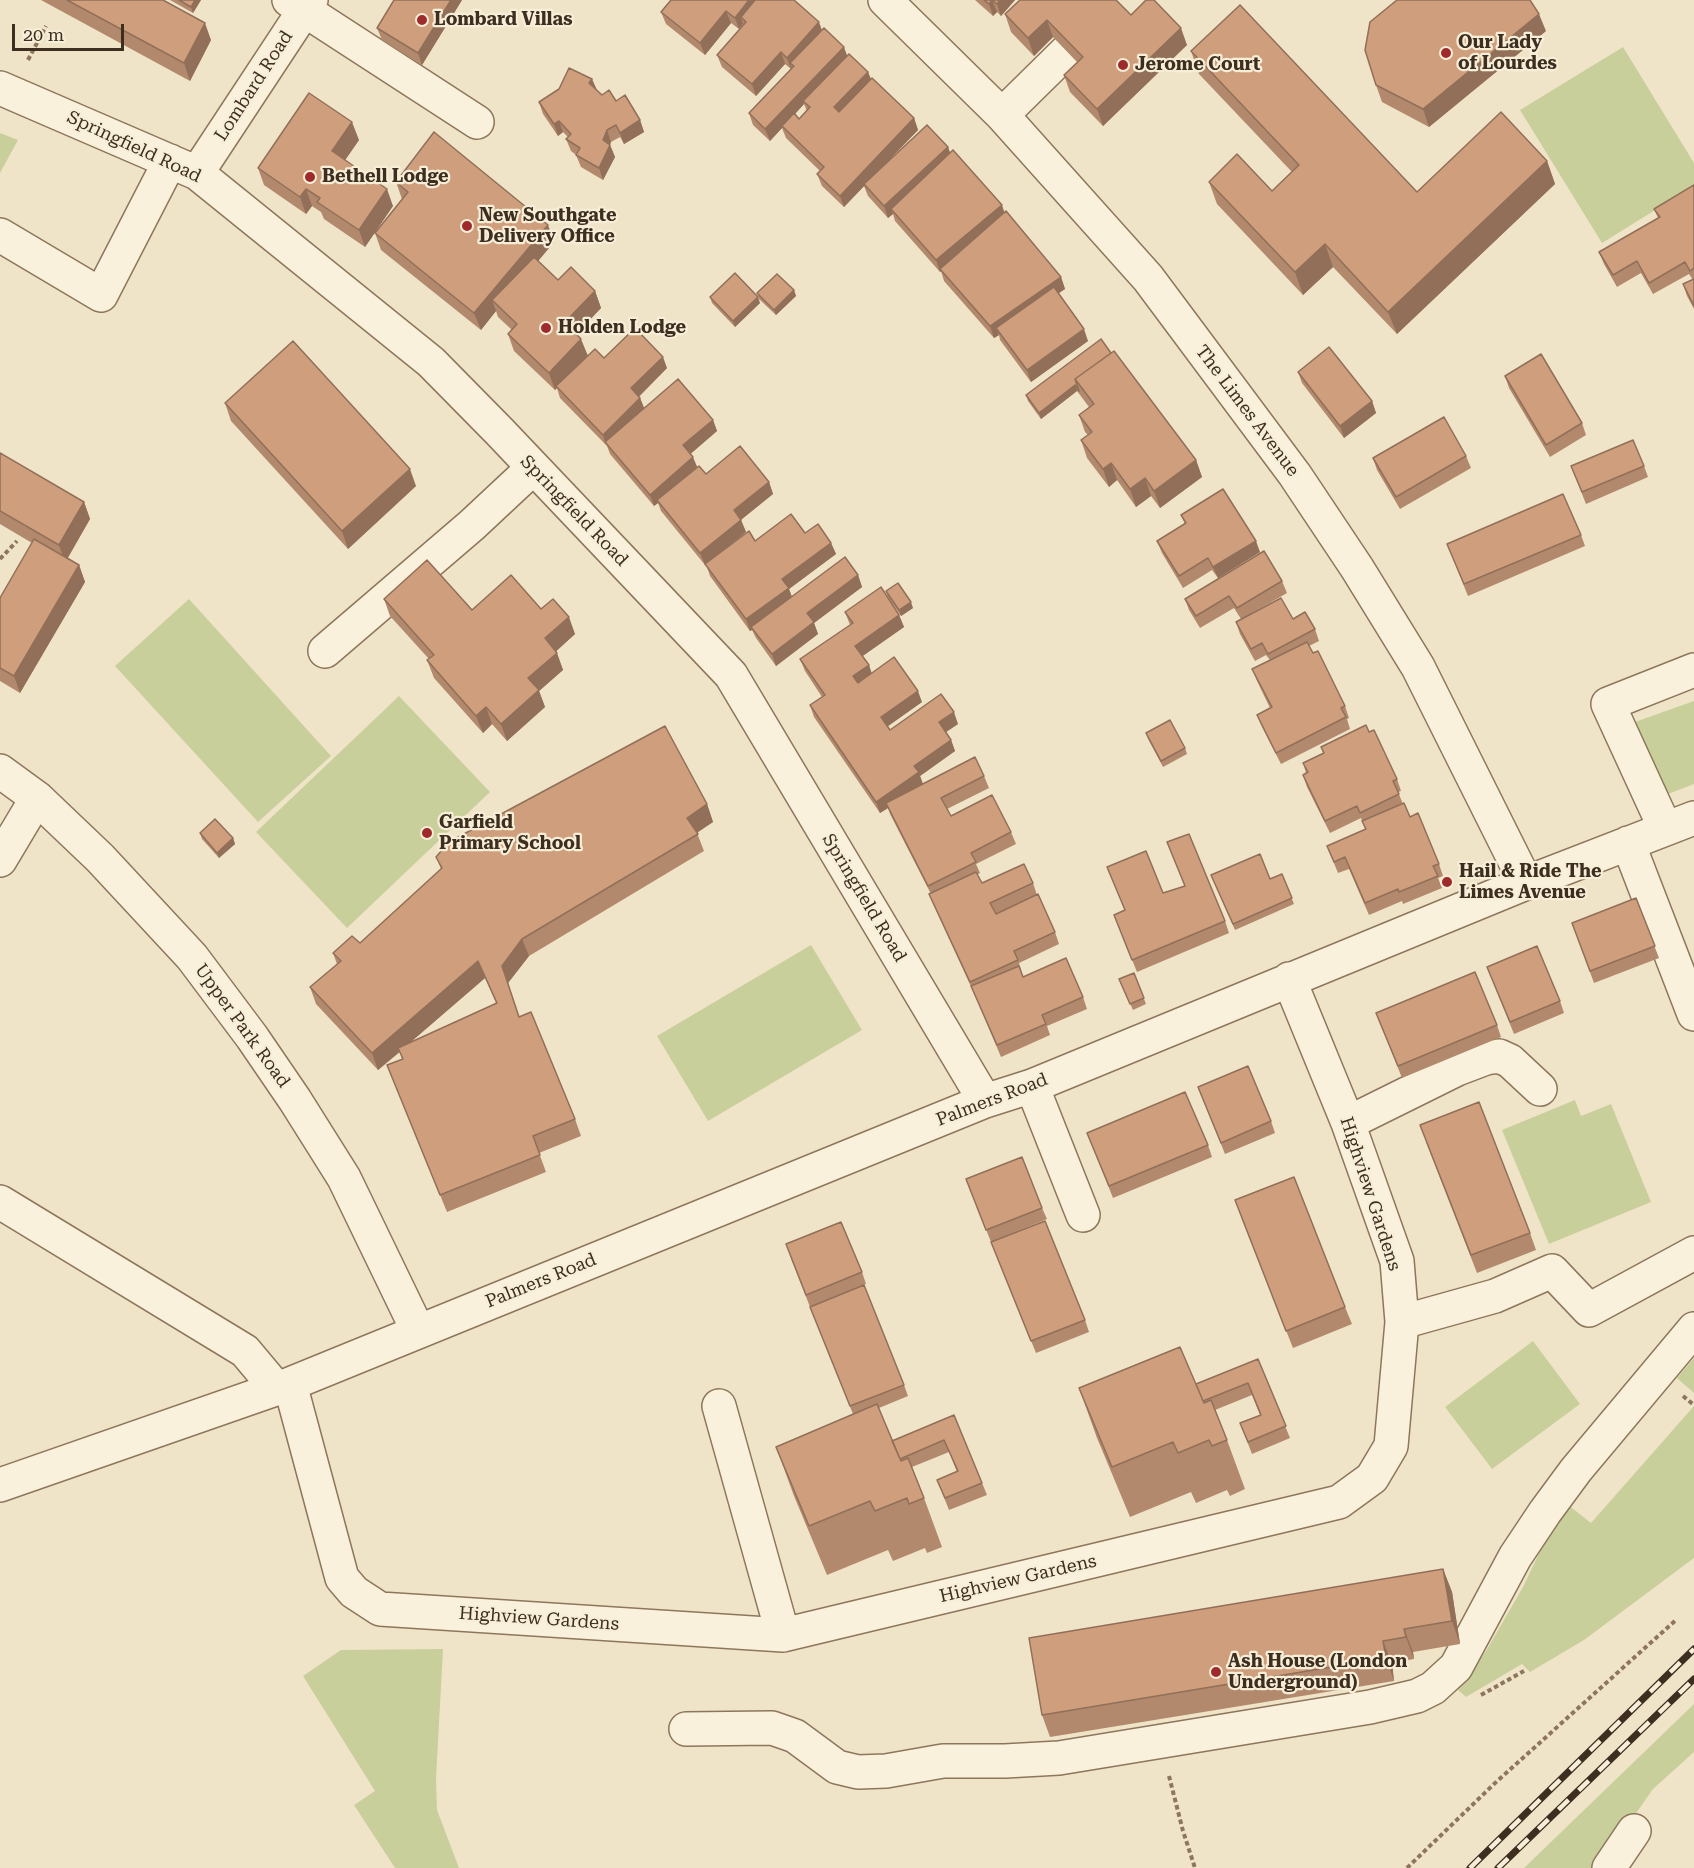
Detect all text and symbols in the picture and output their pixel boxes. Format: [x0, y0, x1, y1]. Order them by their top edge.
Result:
place label: Lombard Villas [434, 9, 573, 31]
scale bar [15, 12, 128, 50]
marker: Lombard Villas [415, 13, 429, 27]
text: 20 m [23, 24, 64, 45]
street label: Lombard Road [210, 27, 298, 145]
place label: Our Lady of Lourdes [1458, 32, 1557, 74]
marker: Our Lady of Lourdes [1439, 46, 1453, 60]
place label: Jerome Court [1135, 54, 1260, 76]
marker: Jerome Court [1116, 58, 1130, 72]
street label: Springfield Road [63, 106, 205, 188]
place label: Bethell Lodge [322, 166, 449, 188]
marker: Bethell Lodge [303, 170, 317, 184]
place label: New Southgate Delivery Office [479, 205, 616, 248]
marker: New Southgate Delivery Office [460, 219, 474, 233]
place label: Holden Lodge [558, 317, 686, 339]
marker: Holden Lodge [539, 321, 553, 335]
street label: The Limes Avenue [1191, 341, 1303, 481]
street label: Springfield Road [516, 451, 632, 571]
place label: Garfield Primary School [439, 812, 581, 854]
marker: Garfield Primary School [420, 826, 434, 840]
street label: Springfield Road [817, 830, 911, 966]
place label: Hail & Ride The Limes Avenue [1459, 861, 1602, 904]
marker: Hail & Ride The Limes Avenue [1440, 875, 1454, 889]
street label: Upper Park Road [190, 960, 294, 1092]
street label: Palmers Road [933, 1069, 1051, 1131]
street label: Highview Gardens [1335, 1114, 1405, 1274]
street label: Palmers Road [483, 1249, 599, 1313]
street label: Highview Gardens [937, 1550, 1099, 1608]
street label: Highview Gardens [458, 1603, 620, 1635]
place label: Ash House (London Underground) [1228, 1651, 1407, 1694]
marker: Ash House (London Underground) [1209, 1665, 1223, 1679]

